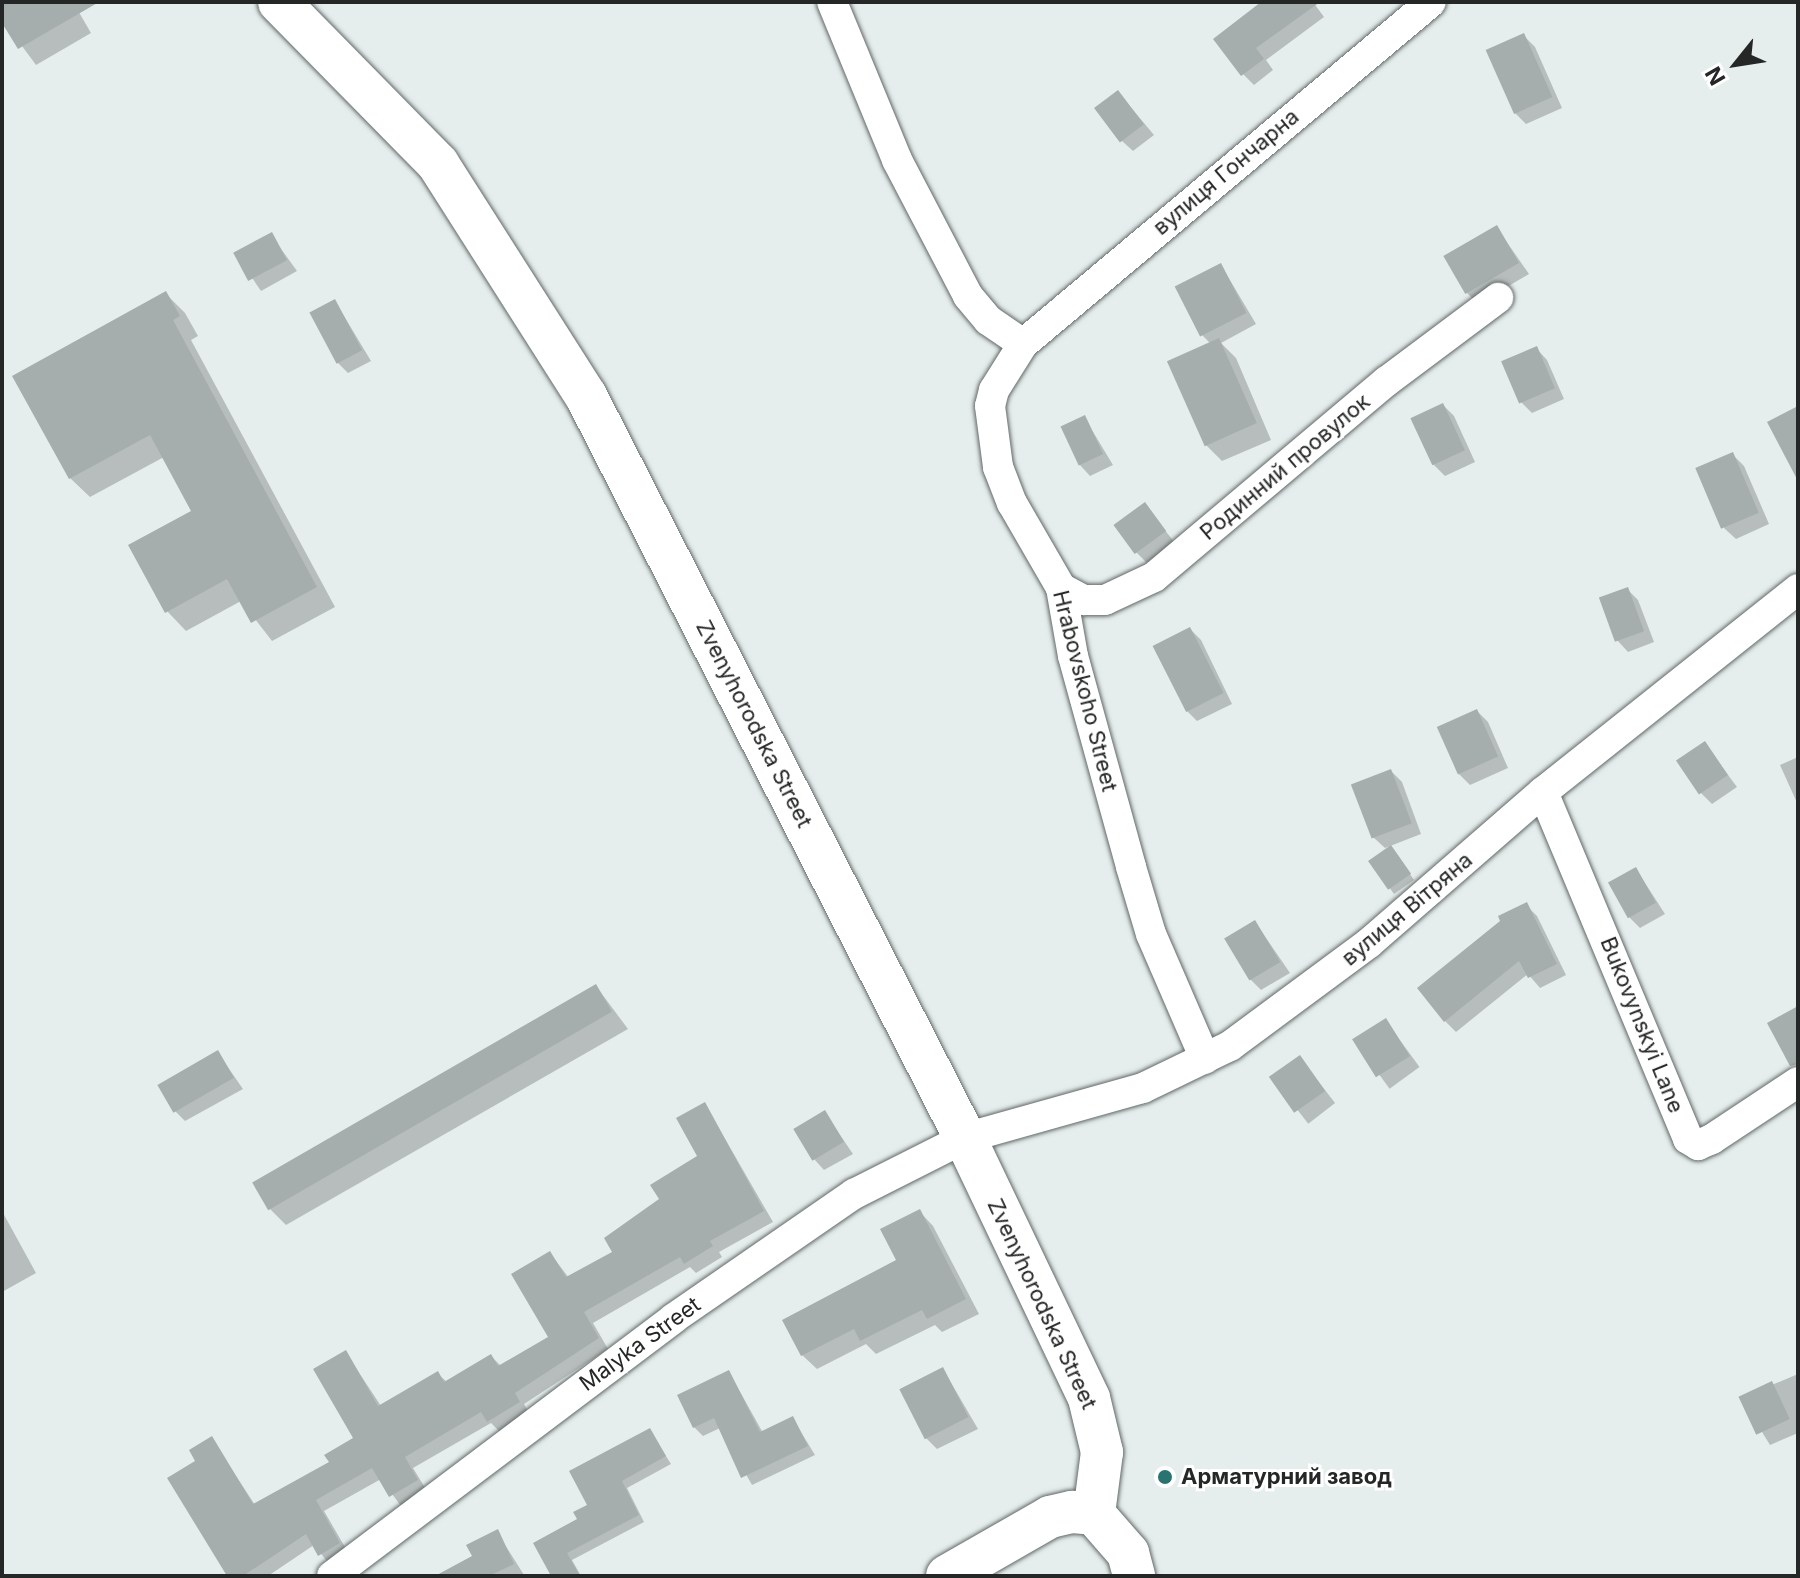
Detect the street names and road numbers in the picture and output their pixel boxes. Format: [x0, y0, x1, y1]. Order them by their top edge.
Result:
street label: вулиця Гончарна [1148, 103, 1304, 241]
street label: Родинний провулок [1195, 388, 1375, 546]
street label: Hrabovskoho Street [1047, 588, 1123, 794]
street label: Zvenyhorodska Street [690, 616, 818, 832]
street label: вулиця Вітряна [1336, 847, 1478, 971]
street label: Bukovynskyi Lane [1595, 933, 1689, 1117]
street label: Zvenyhorodska Street [982, 1195, 1102, 1413]
street label: Malyka Street [574, 1291, 706, 1397]

